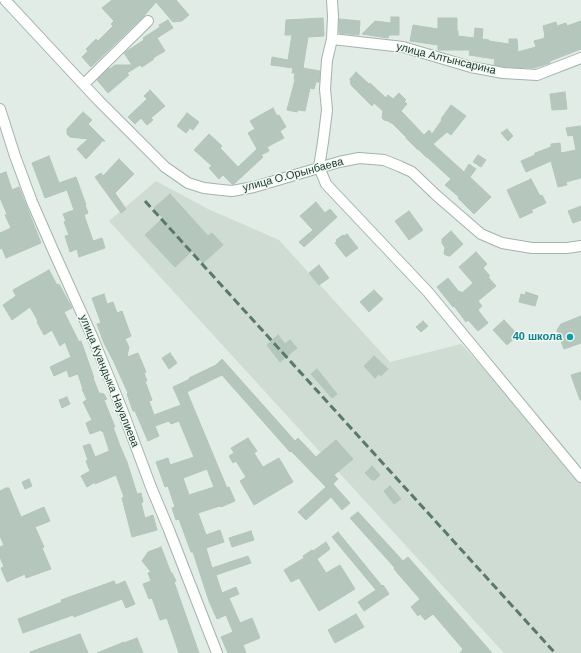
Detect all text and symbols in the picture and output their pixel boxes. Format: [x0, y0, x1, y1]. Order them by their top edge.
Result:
street label: улица Алтынсарина [395, 40, 497, 78]
street label: улица О.Орынбаева [241, 155, 345, 195]
street label: улица Куандыка Науалиева [76, 313, 142, 449]
place label: 40 школа [513, 330, 562, 344]
marker: 40 школа [565, 332, 575, 342]

